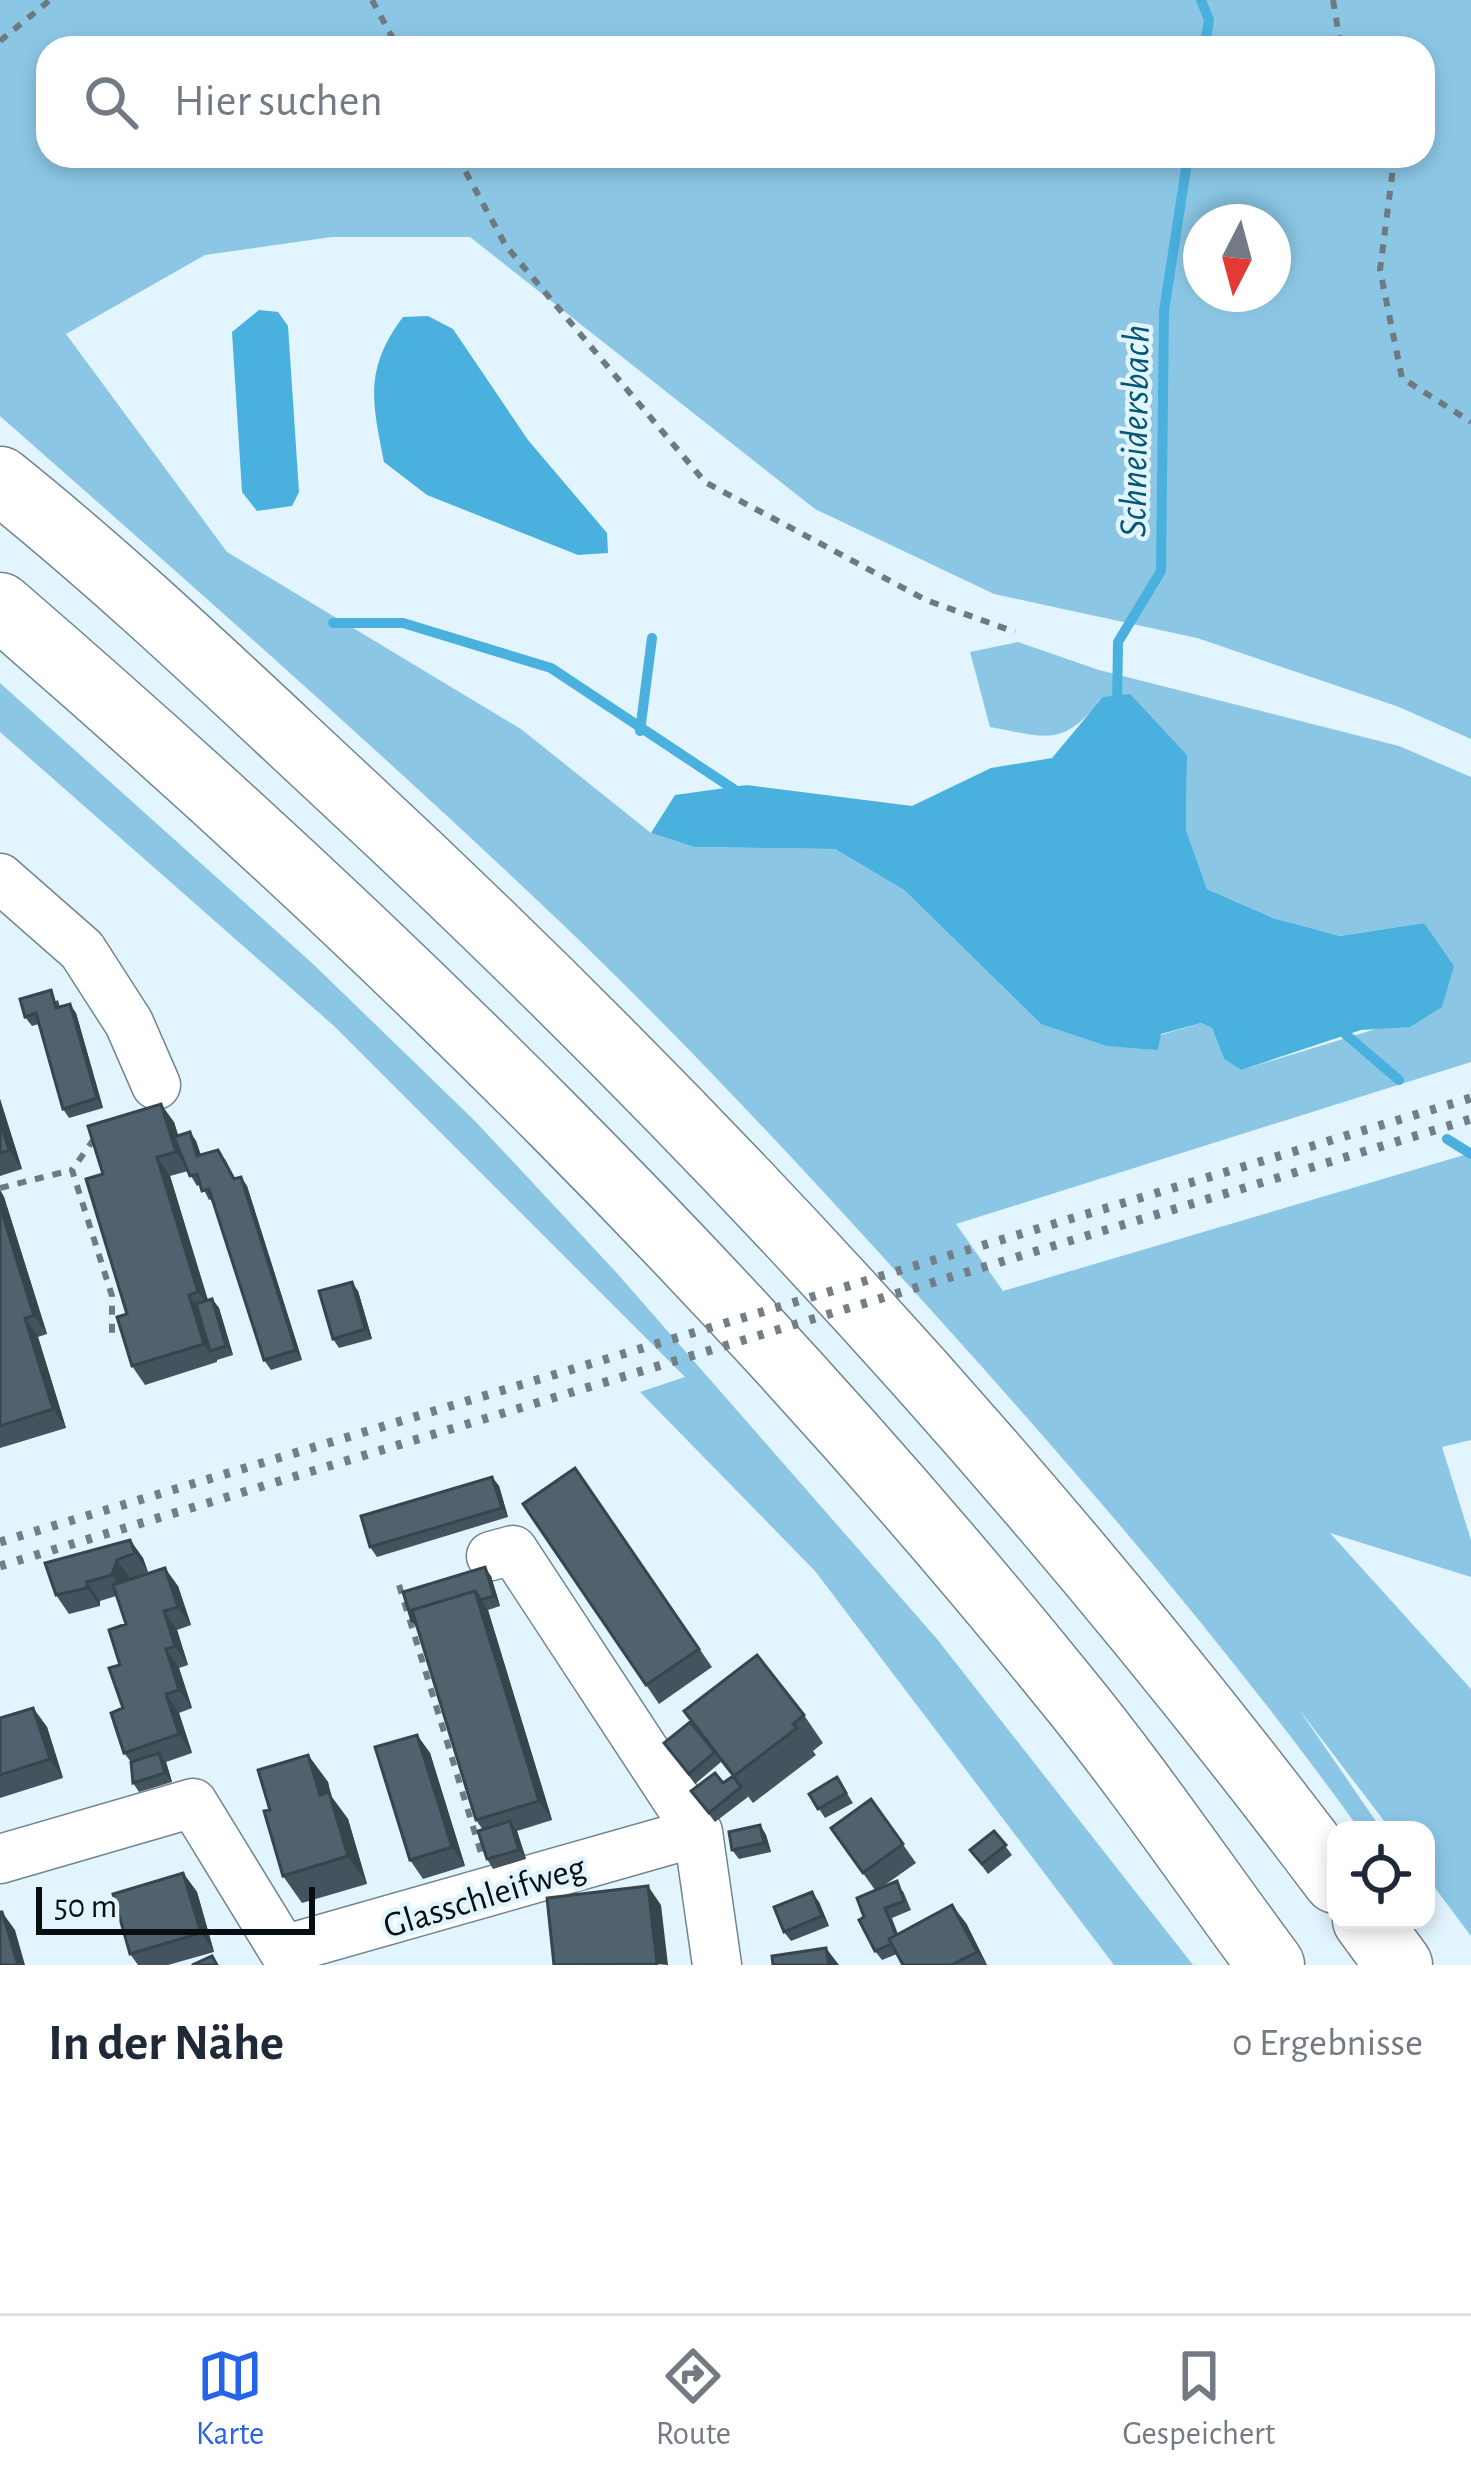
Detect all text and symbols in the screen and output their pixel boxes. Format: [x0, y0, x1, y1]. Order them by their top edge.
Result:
search box [36, 36, 1435, 168]
icon: search [78, 69, 144, 135]
text: Hier suchen [174, 79, 383, 124]
north arrow [1183, 204, 1291, 312]
water label: Schneidersbach [1114, 325, 1157, 538]
map controls [1327, 1821, 1435, 1929]
button: locate [1327, 1821, 1435, 1929]
street label: Glasschleifweg [379, 1849, 590, 1945]
scale bar [36, 1881, 315, 1934]
text: 50 m [54, 1891, 117, 1924]
text: In der Nähe [48, 2018, 284, 2069]
text: 0 Ergebnisse [1232, 2024, 1423, 2063]
tab: Karte [196, 2343, 264, 2455]
tab: Route [656, 2343, 731, 2455]
tab: Gespeichert [1122, 2343, 1275, 2455]

